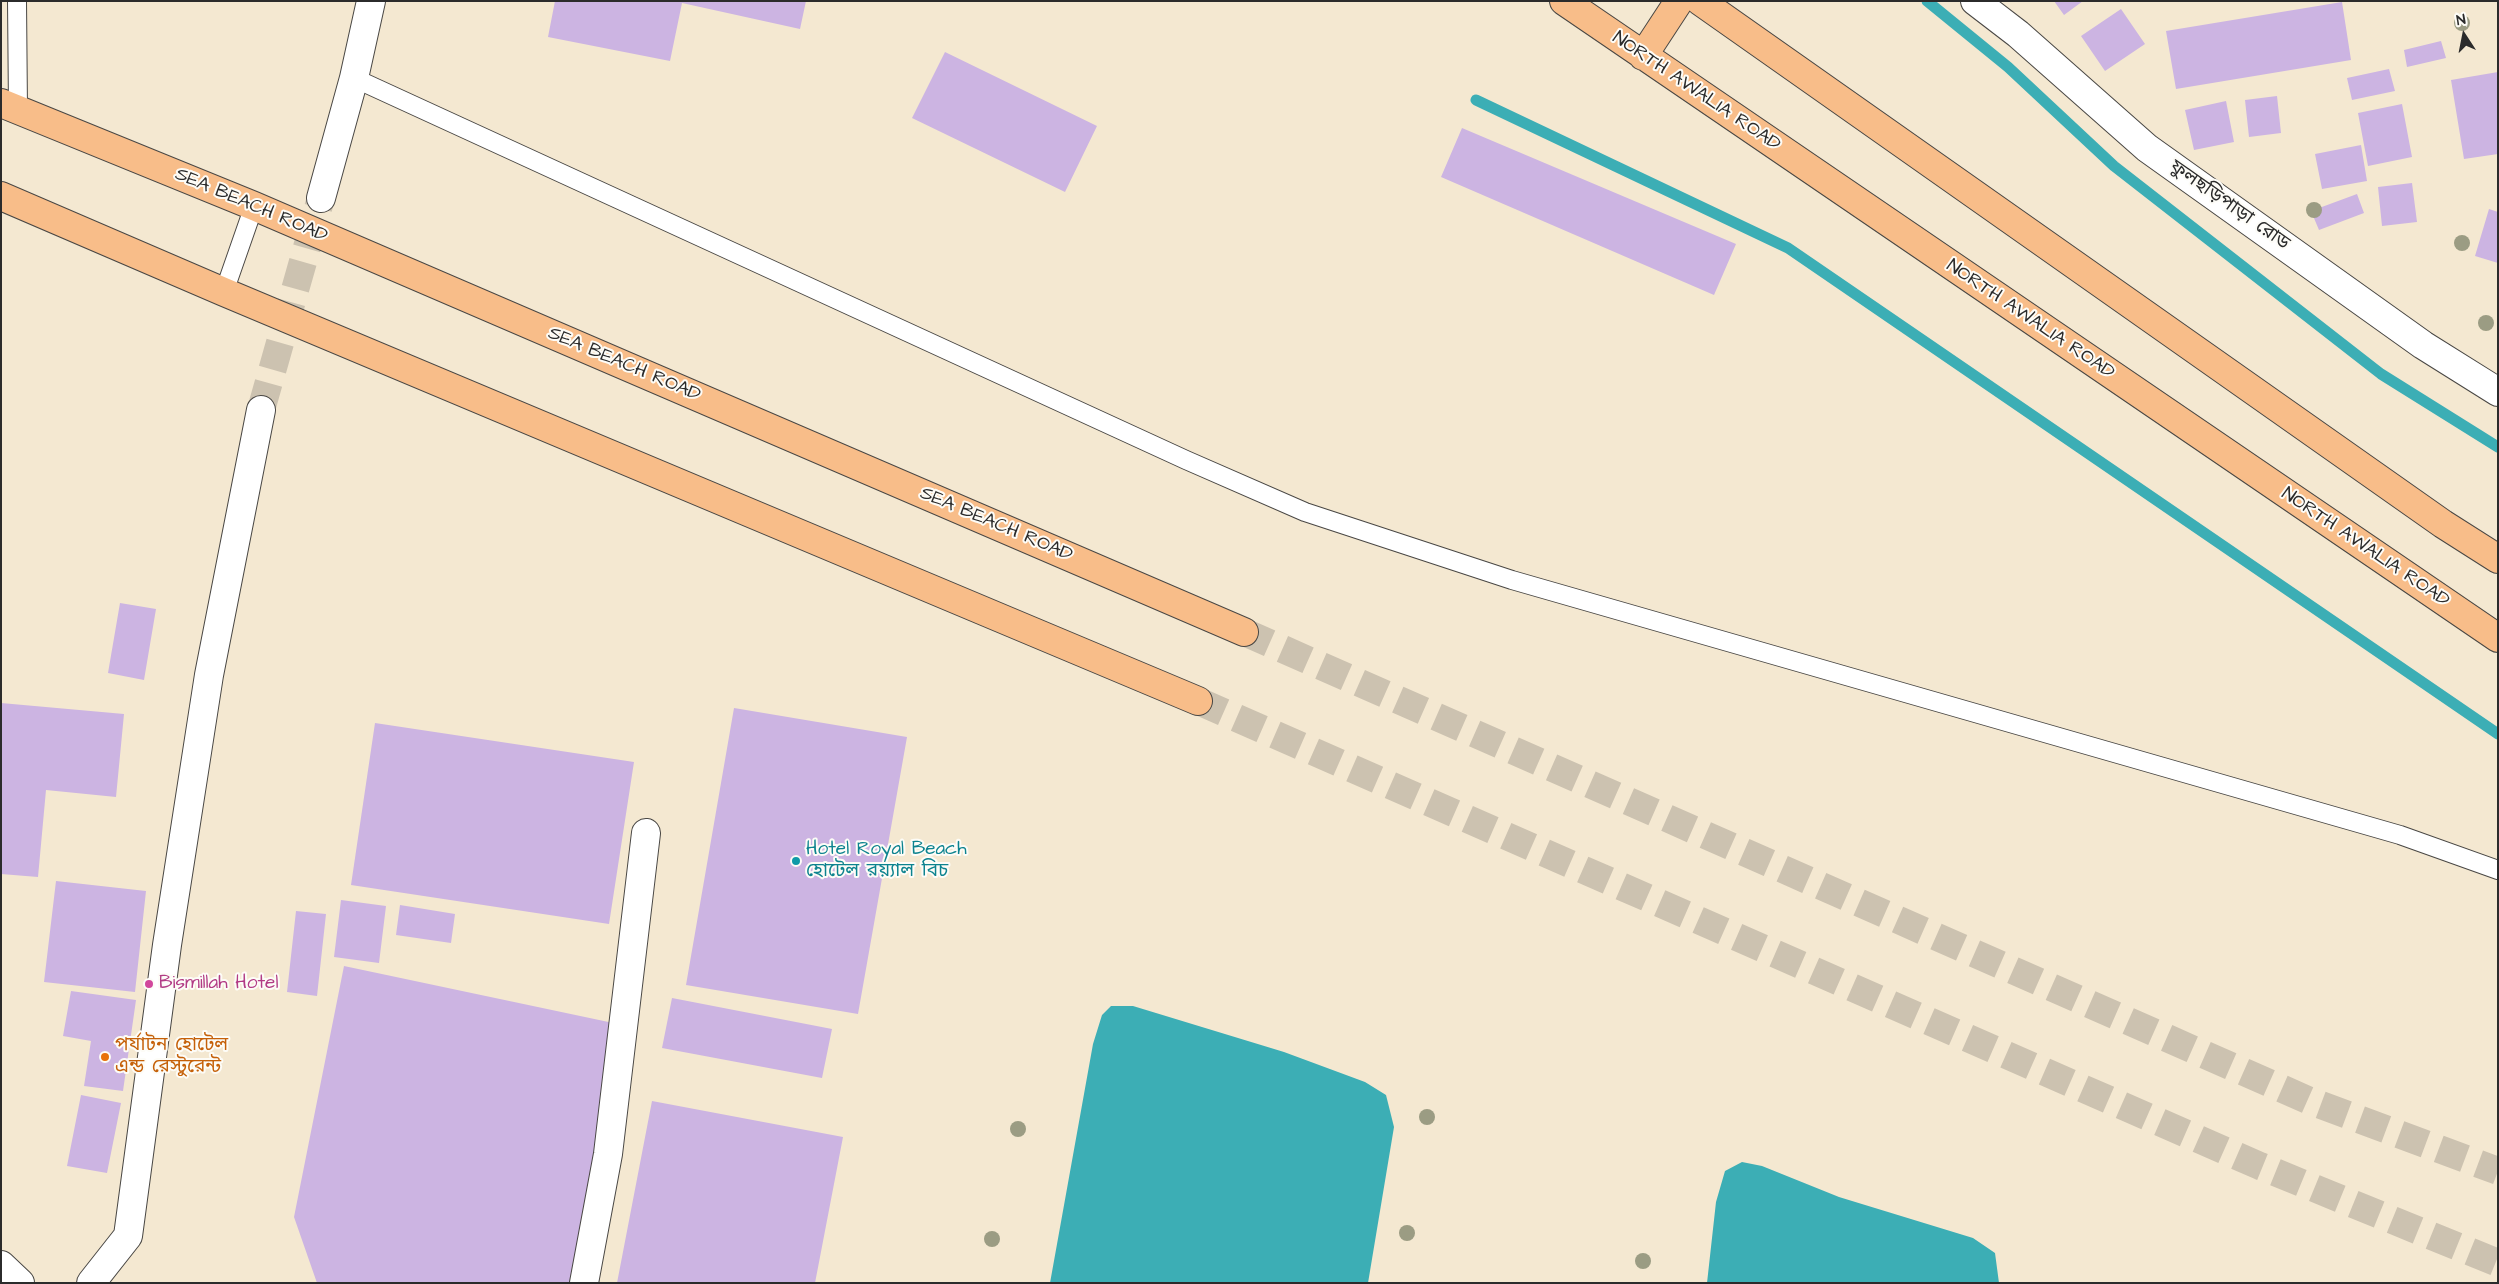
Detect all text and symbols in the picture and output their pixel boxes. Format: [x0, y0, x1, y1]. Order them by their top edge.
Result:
north arrow [2439, 10, 2489, 60]
text: N [2455, 10, 2467, 31]
street label: NORTH AWALIA ROAD [1608, 27, 1784, 157]
street label: ফুলছড়িপাড়া রোড [2165, 156, 2293, 256]
street label: SEA BEACH ROAD [171, 164, 331, 248]
street label: NORTH AWALIA ROAD [1942, 255, 2118, 385]
street label: SEA BEACH ROAD [544, 323, 704, 407]
street label: SEA BEACH ROAD [916, 483, 1076, 567]
street label: NORTH AWALIA ROAD [2277, 483, 2453, 613]
place label: Hotel Royal Beach হোটেল রয়্যাল বিচ [806, 839, 967, 883]
marker: Hotel Royal Beach হোটেল রয়্যাল বিচ [790, 855, 802, 867]
place label: Bismillah Hotel [159, 973, 278, 995]
marker: Bismillah Hotel [143, 978, 155, 990]
place label: পর্যাটন হোটেল এন্ড রেস্টুরেন্ট [115, 1035, 228, 1079]
marker: পর্যাটন হোটেল এন্ড রেস্টুরেন্ট [99, 1051, 111, 1063]

